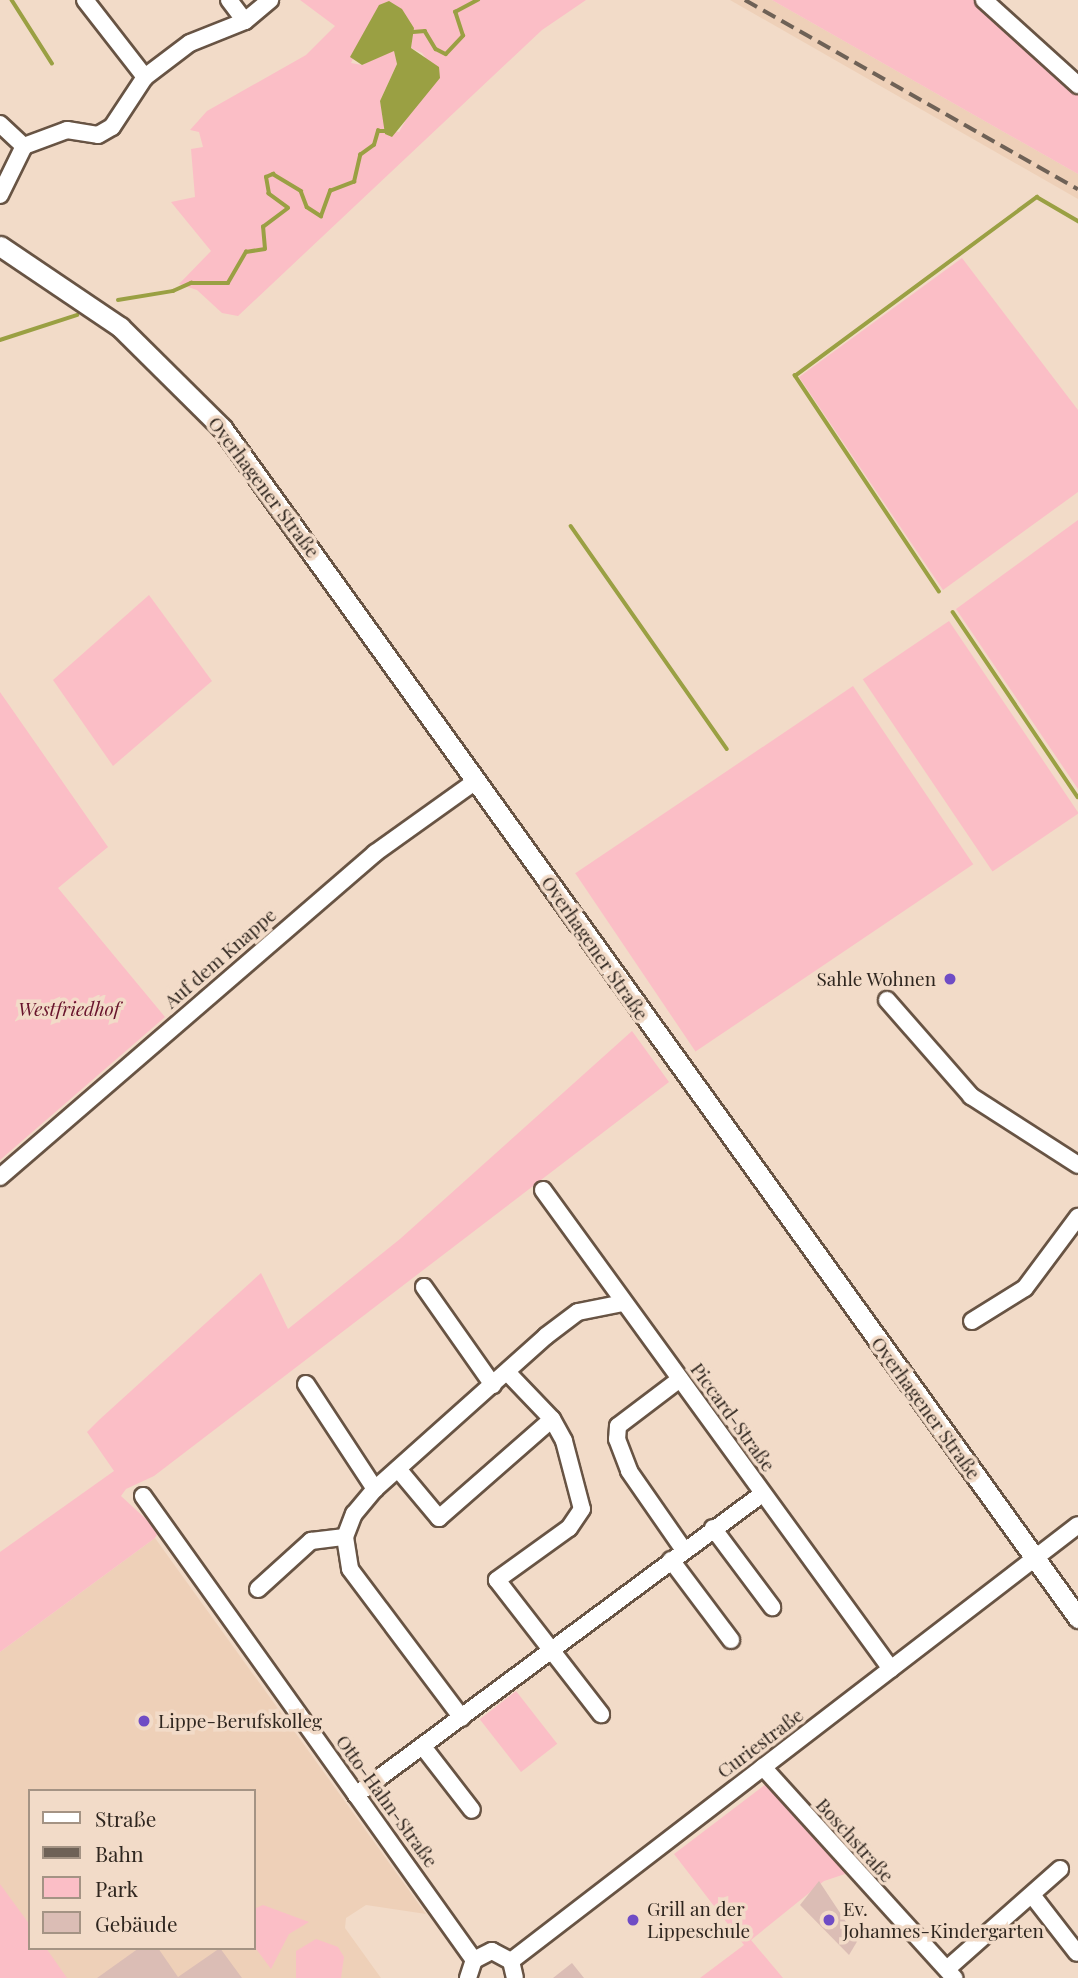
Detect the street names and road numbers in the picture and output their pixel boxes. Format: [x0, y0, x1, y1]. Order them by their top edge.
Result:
street label: Overhagener Straße [204, 412, 324, 562]
street label: Overhagener Straße [537, 872, 653, 1024]
street label: Auf dem Knappe [159, 903, 281, 1013]
street label: Overhagener Straße [867, 1332, 985, 1484]
street label: Piccard-Straße [686, 1358, 780, 1476]
street label: Curiestraße [713, 1703, 807, 1783]
street label: Otto-Hahn-Straße [331, 1730, 443, 1872]
street label: Boschstraße [811, 1793, 899, 1887]

